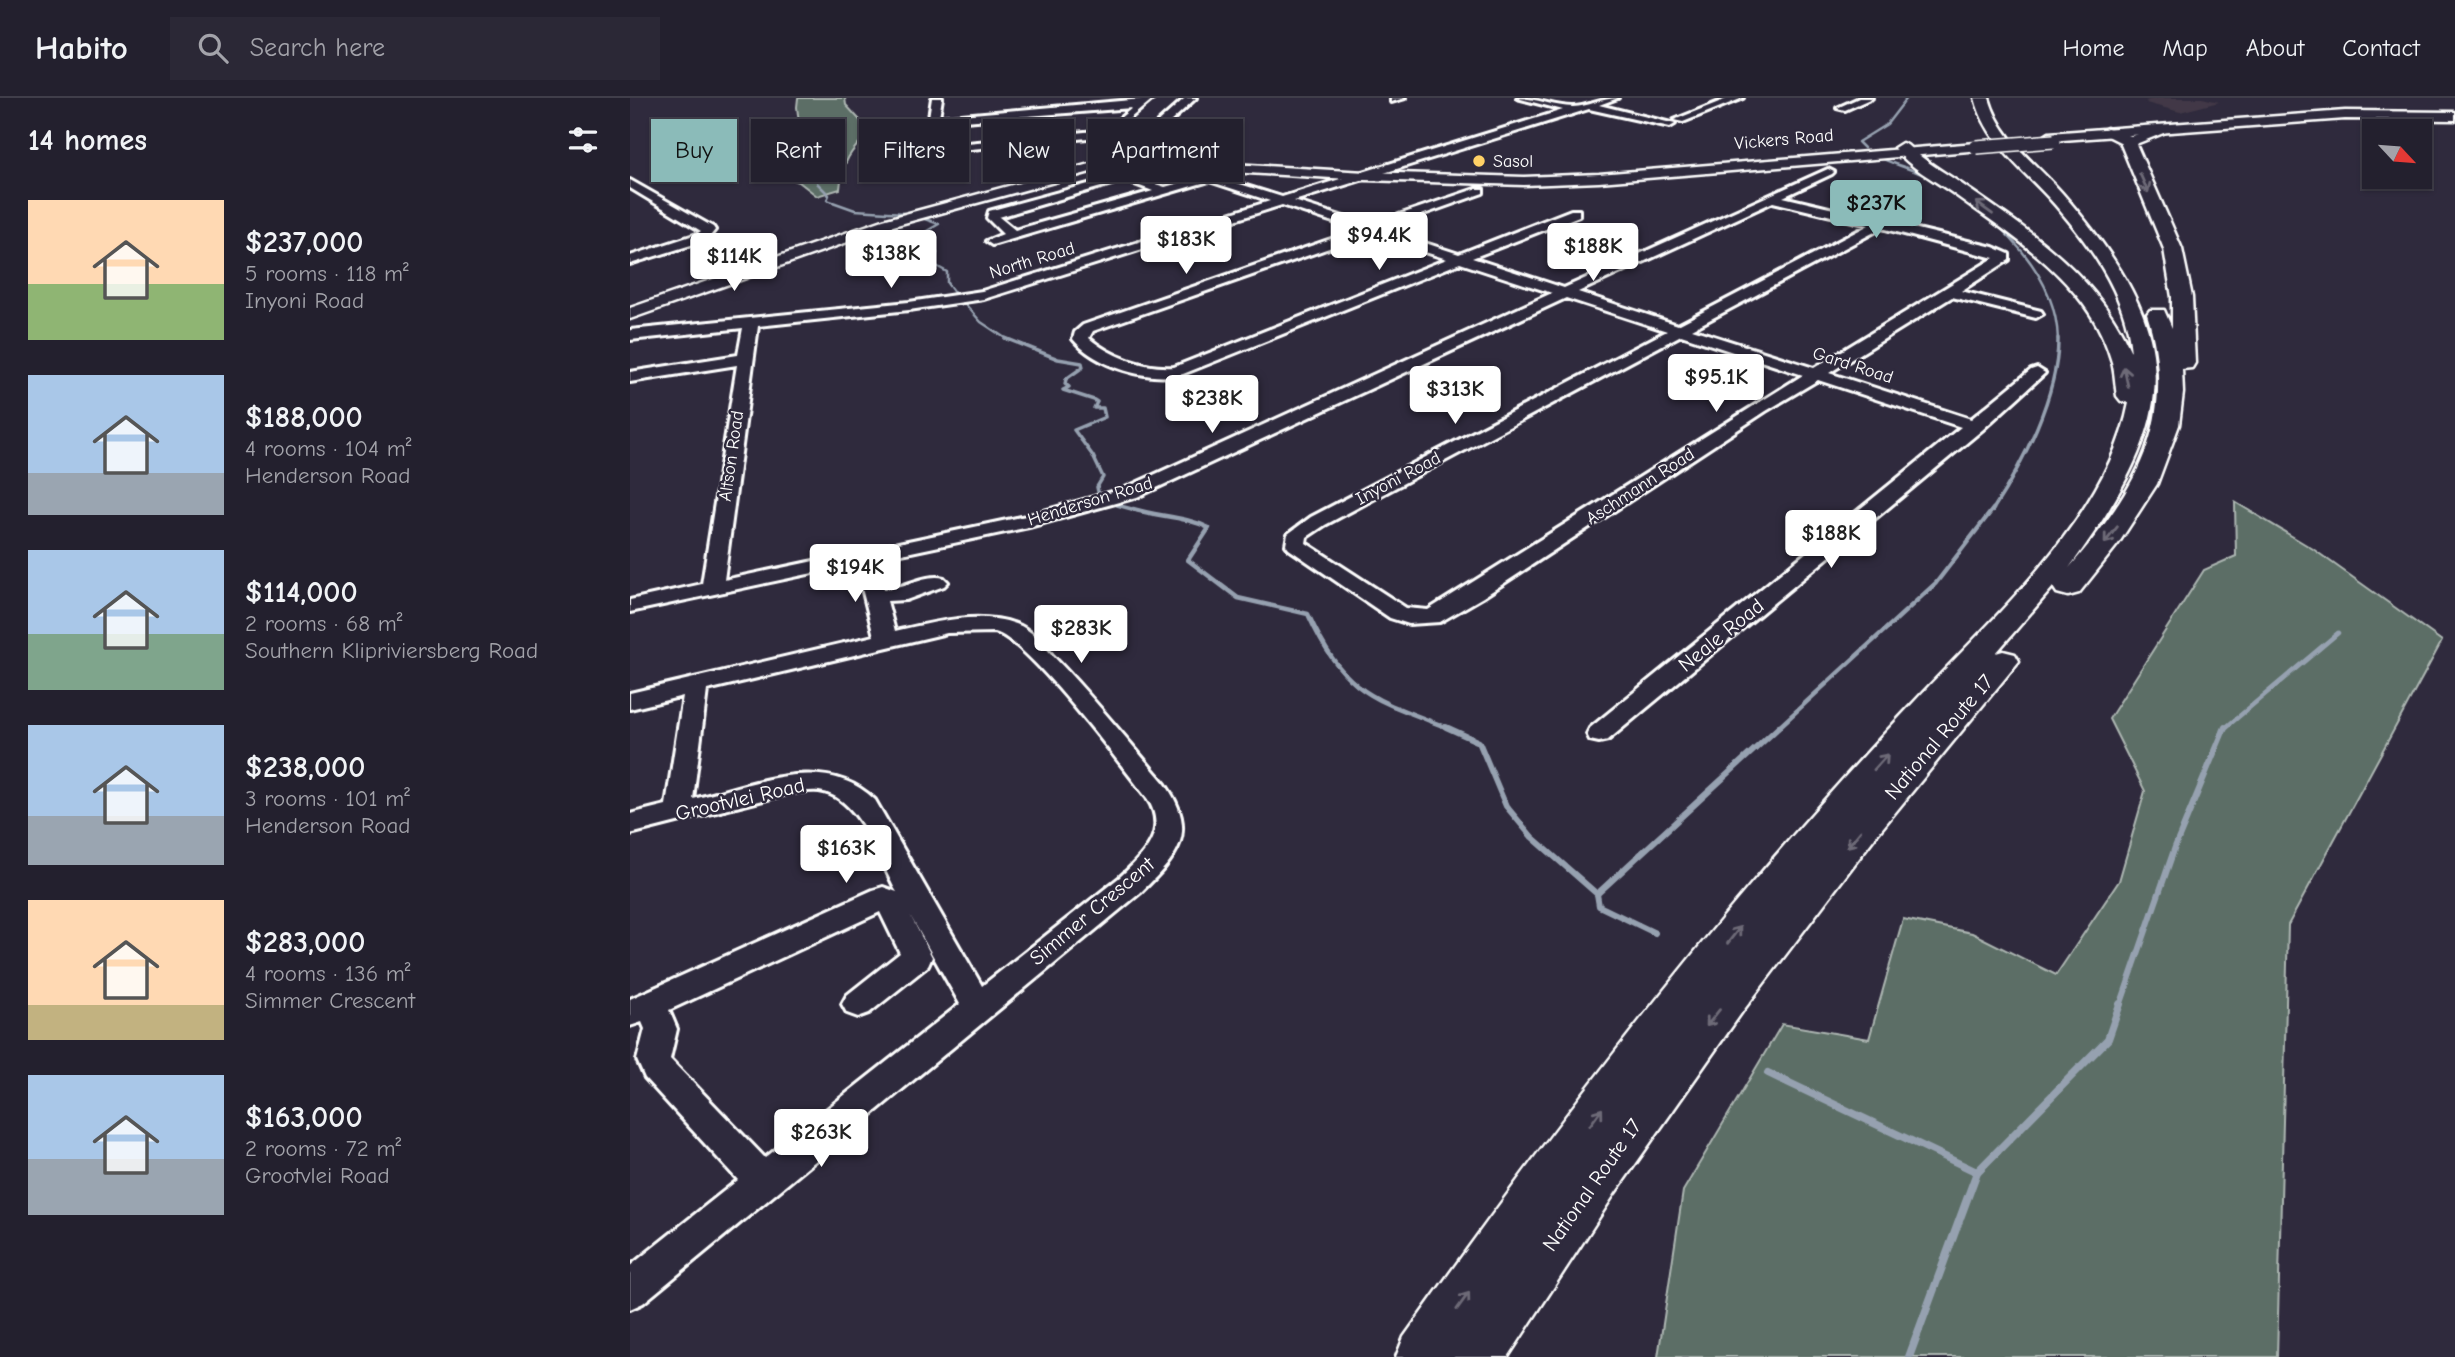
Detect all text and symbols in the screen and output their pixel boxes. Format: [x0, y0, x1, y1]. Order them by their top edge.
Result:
search box [170, 17, 660, 80]
text: Habito [35, 29, 128, 67]
icon: search [194, 29, 232, 67]
text: Search here [250, 33, 385, 63]
text: Home [2063, 34, 2124, 62]
text: Map [2162, 34, 2208, 62]
text: About [2246, 34, 2304, 62]
text: Contact [2342, 34, 2420, 62]
chip: Buy [651, 119, 737, 182]
chip: Rent [751, 119, 845, 182]
chip: Filters [859, 119, 969, 182]
chip: New [983, 119, 1074, 182]
chip: Apartment [1088, 119, 1243, 182]
north arrow [2362, 119, 2432, 189]
map controls [2362, 119, 2432, 189]
icon: filters [564, 121, 602, 159]
text: 14 homes [28, 123, 147, 158]
street label: Vickers Road [1734, 125, 1834, 154]
place label: Sasol [1493, 151, 1533, 172]
marker: Sasol [1471, 153, 1487, 169]
one-way arrow [2138, 172, 2151, 193]
pin: $237K [1827, 180, 1925, 240]
text: $237K [1846, 189, 1906, 216]
one-way arrow [1975, 201, 1994, 215]
pin: $94.4K [1322, 212, 1436, 272]
pin: $183K [1137, 216, 1235, 276]
text: $94.4K [1347, 221, 1411, 248]
pin: $188K [1544, 223, 1642, 283]
text: $237,000 [245, 225, 364, 260]
text: $183K [1157, 225, 1215, 252]
icon: home [84, 228, 168, 312]
pin: $138K [842, 230, 940, 290]
text: $188K [1563, 232, 1623, 259]
pin: $114K [685, 234, 783, 293]
street label: North Road [987, 238, 1077, 283]
text: $138K [862, 239, 920, 266]
text: $114K [706, 242, 762, 269]
text: 5 rooms · 118 m² [245, 260, 409, 287]
text: Inyoni Road [245, 287, 364, 314]
street label: Gard Road [1810, 343, 1896, 388]
pin: $95.1K [1659, 354, 1773, 414]
text: $95.1K [1684, 363, 1748, 390]
pin: $313K [1406, 366, 1504, 426]
one-way arrow [2118, 366, 2132, 389]
text: $313K [1426, 375, 1484, 402]
pin: $238K [1163, 376, 1261, 435]
text: $238K [1181, 384, 1243, 411]
text: $188,000 [245, 400, 363, 435]
icon: home [84, 403, 168, 487]
street label: Altson Road [715, 409, 748, 503]
text: 4 rooms · 104 m² [245, 435, 412, 462]
street label: Aschmann Road [1582, 444, 1698, 529]
street label: Inyoni Road [1352, 447, 1444, 510]
text: Henderson Road [245, 462, 410, 489]
street label: Henderson Road [1025, 473, 1155, 530]
pin: $188K [1782, 510, 1880, 570]
text: $188K [1801, 519, 1861, 546]
one-way arrow [2104, 525, 2119, 543]
pin: $194K [806, 545, 904, 604]
text: $194K [826, 553, 884, 580]
text: $114,000 [245, 575, 358, 610]
icon: home [84, 578, 168, 662]
street label: Neale Road [1674, 593, 1768, 677]
pin: $283K [1032, 606, 1130, 665]
text: 2 rooms · 68 m² [245, 610, 403, 637]
text: $283K [1050, 614, 1112, 641]
text: Southern Klipriviersberg Road [245, 637, 538, 664]
street label: National Route 17 [1880, 670, 1998, 804]
text: $238,000 [245, 750, 365, 785]
icon: home [84, 753, 168, 837]
one-way arrow [1872, 753, 1888, 771]
street label: Grootvlei Road [673, 772, 807, 826]
text: 3 rooms · 101 m² [245, 785, 410, 812]
text: Henderson Road [245, 812, 410, 839]
pin: $163K [797, 826, 895, 885]
one-way arrow [1846, 829, 1861, 847]
text: $163K [816, 834, 876, 861]
street label: Simmer Crescent [1025, 851, 1160, 970]
text: $283,000 [245, 925, 365, 960]
one-way arrow [1726, 927, 1741, 945]
icon: home [84, 928, 168, 1012]
text: 4 rooms · 136 m² [245, 960, 411, 987]
text: Simmer Crescent [245, 987, 415, 1014]
one-way arrow [1705, 1008, 1720, 1026]
text: $163,000 [245, 1100, 363, 1135]
icon: home [84, 1103, 168, 1187]
one-way arrow [1589, 1108, 1603, 1127]
pin: $263K [772, 1110, 870, 1169]
street label: National Route 17 [1537, 1114, 1647, 1256]
text: $263K [790, 1118, 852, 1145]
text: 2 rooms · 72 m² [245, 1135, 401, 1162]
text: Grootvlei Road [245, 1162, 390, 1189]
one-way arrow [1456, 1292, 1470, 1311]

